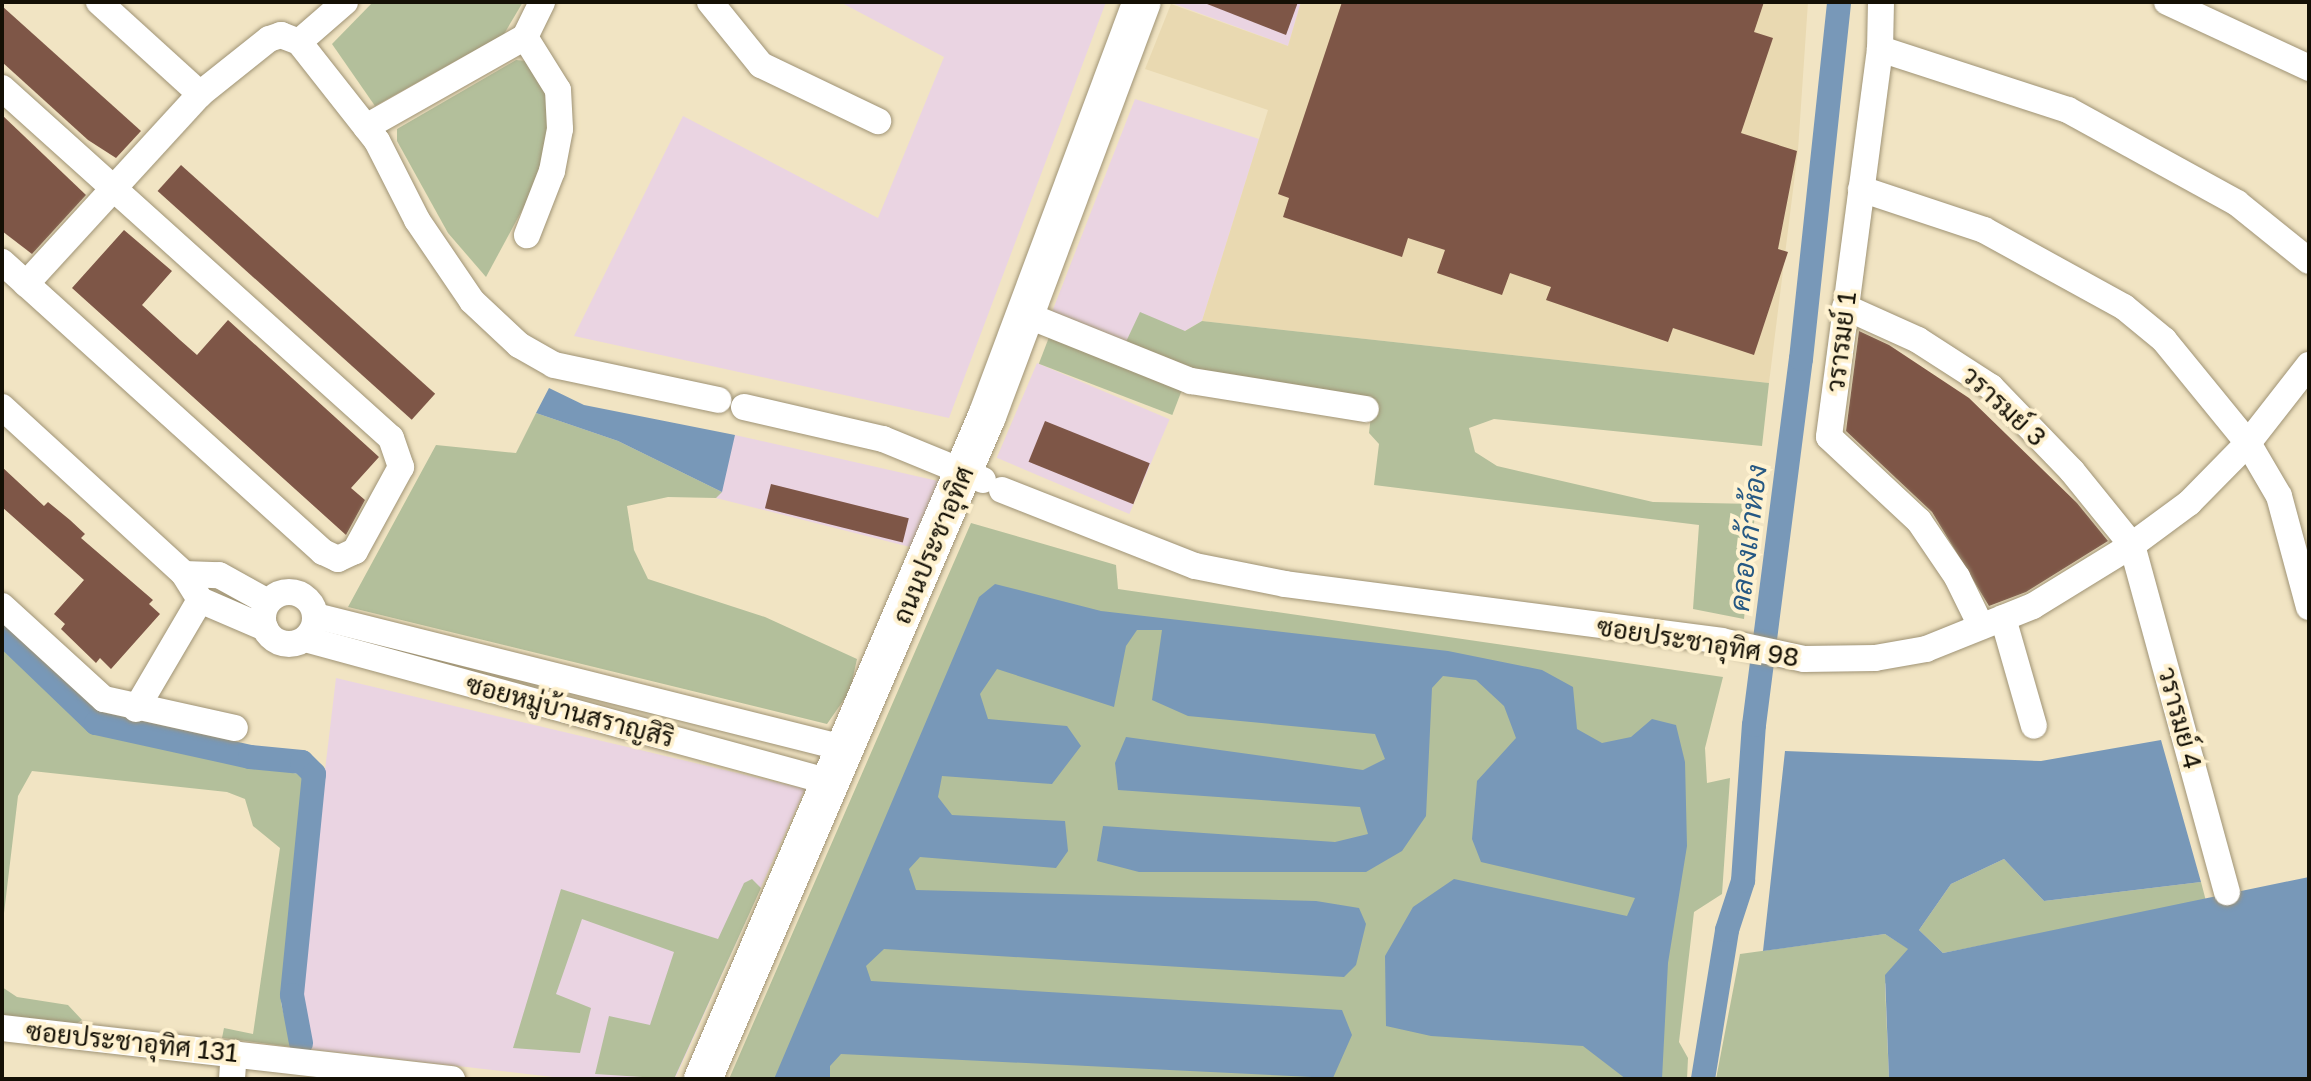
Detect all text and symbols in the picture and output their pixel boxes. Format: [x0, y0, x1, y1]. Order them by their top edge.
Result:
street label: วรารมย์ 1 [1819, 290, 1863, 394]
street label: วรารมย์ 3 [1955, 359, 2053, 453]
street label: ถนนประชาอุทิศ [886, 462, 980, 628]
water label: คลองเก้าห้อง [1722, 463, 1774, 613]
street label: ซอยประชาอุทิศ 98 [1595, 611, 1801, 673]
street label: วรารมย์ 4 [2151, 664, 2209, 772]
street label: ซอยหมู่บ้านสราญสิริ [463, 668, 677, 754]
street label: ซอยประชาอุทิศ 131 [24, 1015, 240, 1069]

